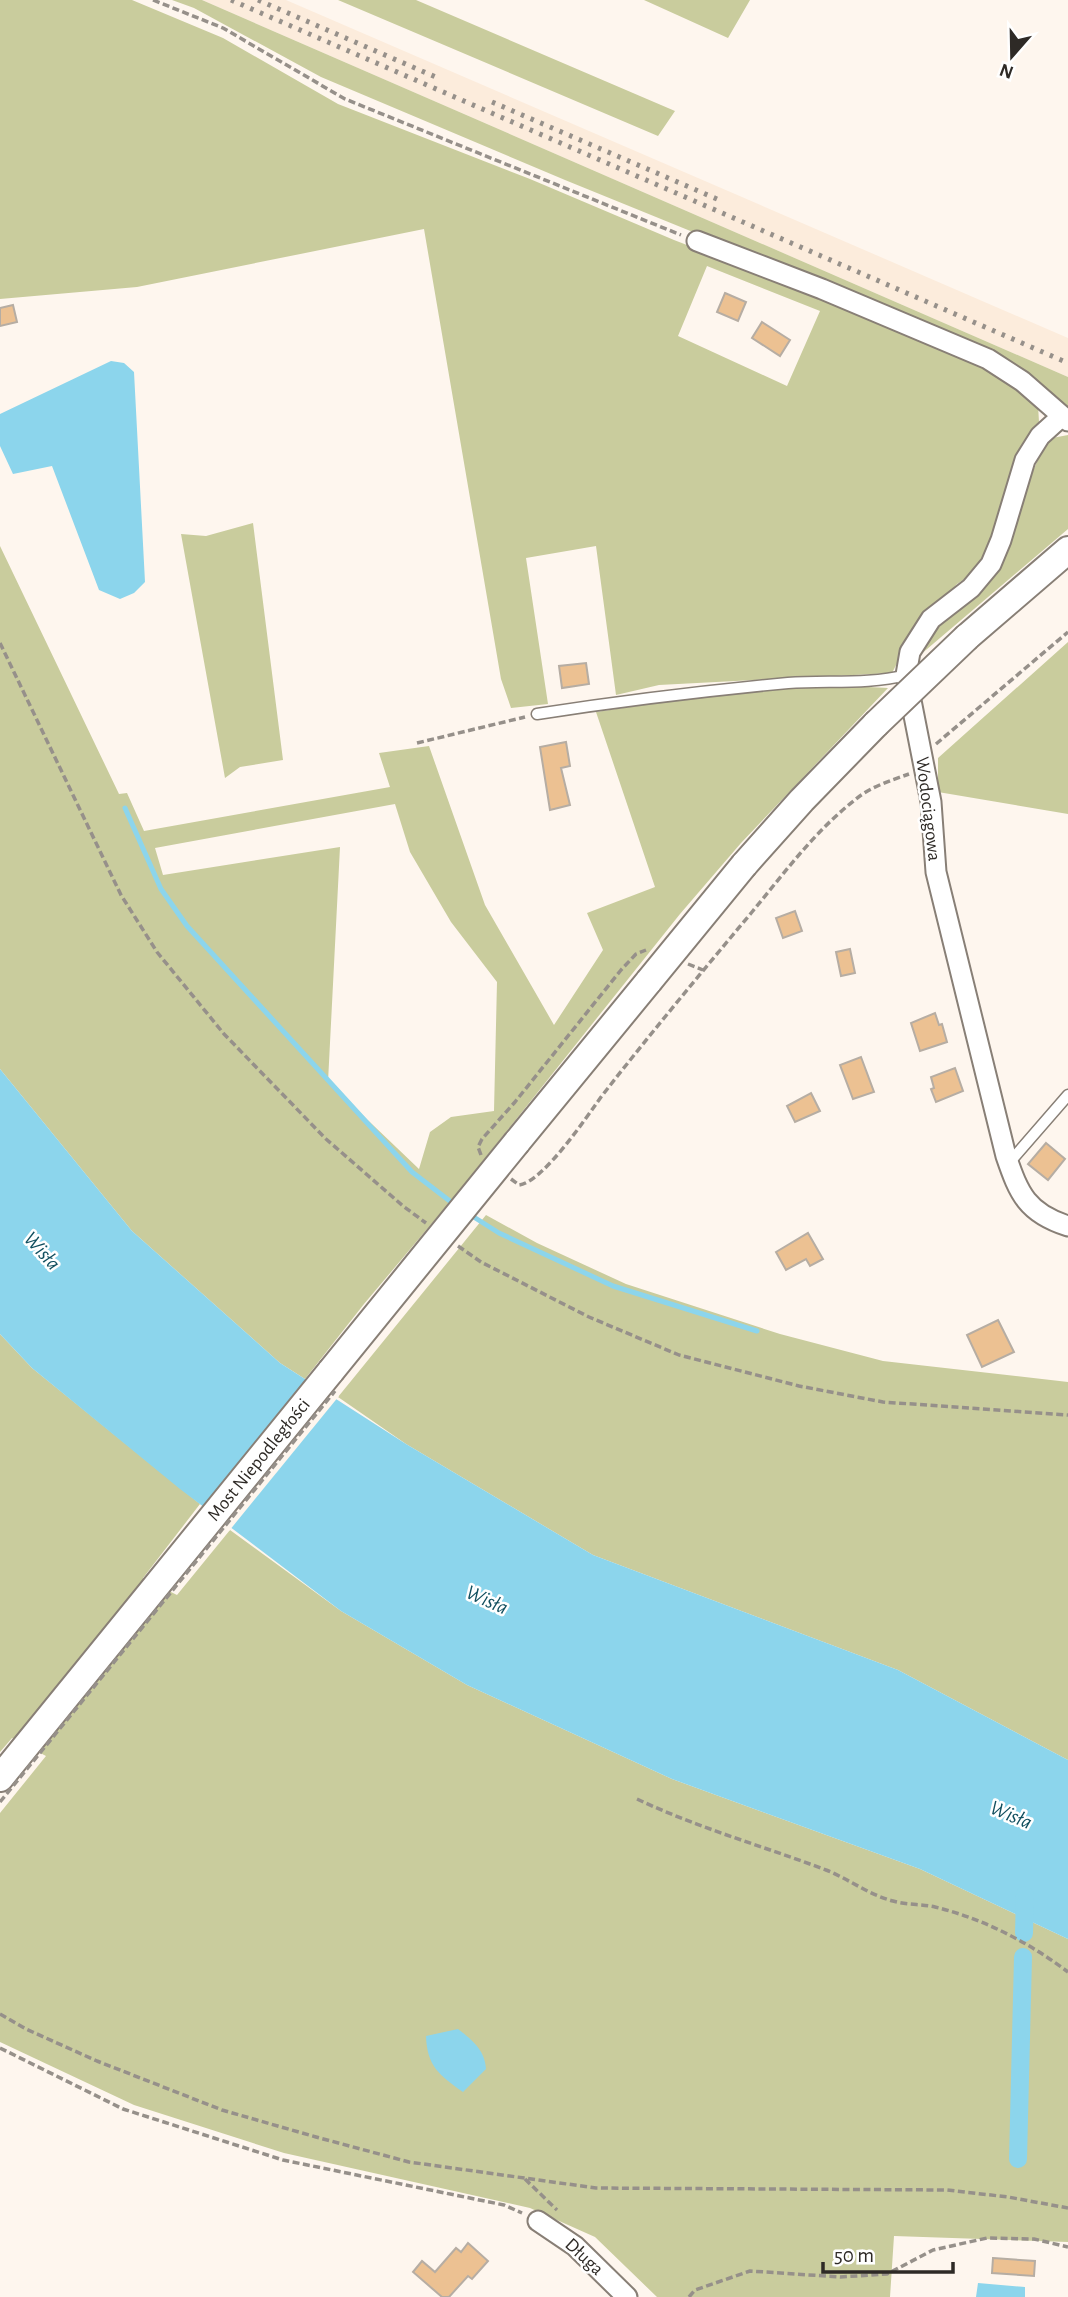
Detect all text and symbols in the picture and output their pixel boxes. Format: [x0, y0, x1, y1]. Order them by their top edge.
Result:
north arrow [977, 21, 1047, 91]
text: N [997, 59, 1016, 82]
street label: Wodociągowa [912, 756, 944, 862]
water label: Wisła [20, 1228, 64, 1274]
street label: Most Niepodległości [204, 1395, 314, 1525]
water label: Wisła [463, 1582, 511, 1618]
water label: Wisła [987, 1797, 1035, 1833]
scale bar [823, 2230, 953, 2274]
street label: Długa [561, 2235, 607, 2279]
text: 50 m [834, 2245, 874, 2266]

